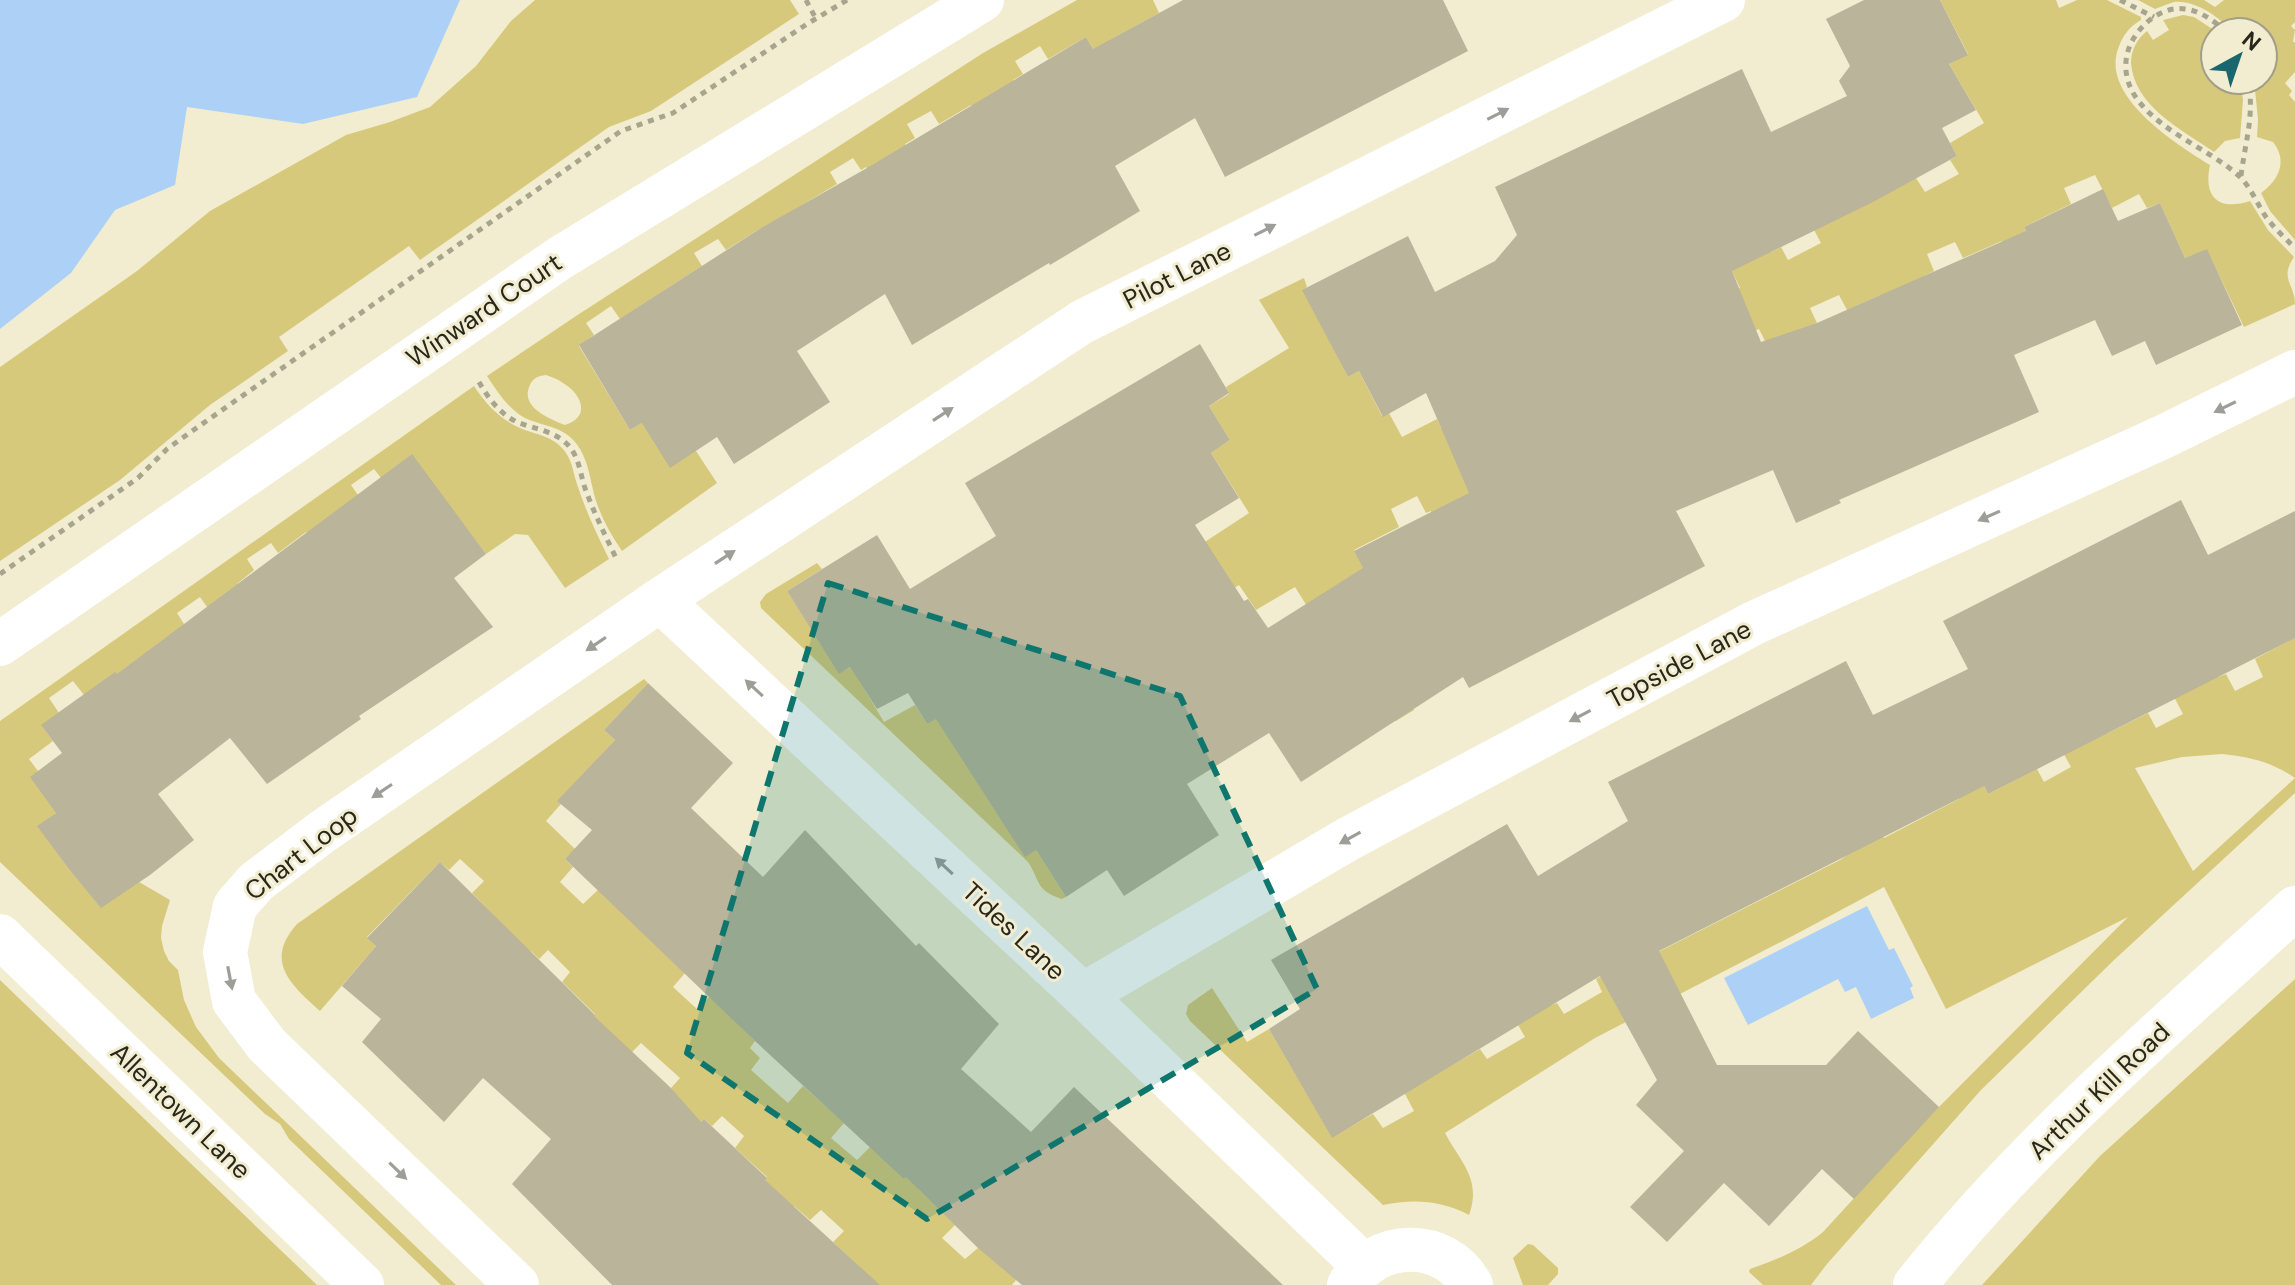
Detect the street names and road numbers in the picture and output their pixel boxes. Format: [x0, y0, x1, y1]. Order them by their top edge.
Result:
street label: Pilot Lane [1117, 233, 1237, 317]
street label: Winward Court [399, 245, 569, 375]
street label: Topside Lane [1601, 612, 1757, 716]
street label: Chart Loop [237, 798, 365, 908]
street label: Tides Lane [955, 874, 1073, 988]
street label: Arthur Kill Road [2021, 1015, 2177, 1167]
street label: Allentown Lane [104, 1035, 258, 1187]

